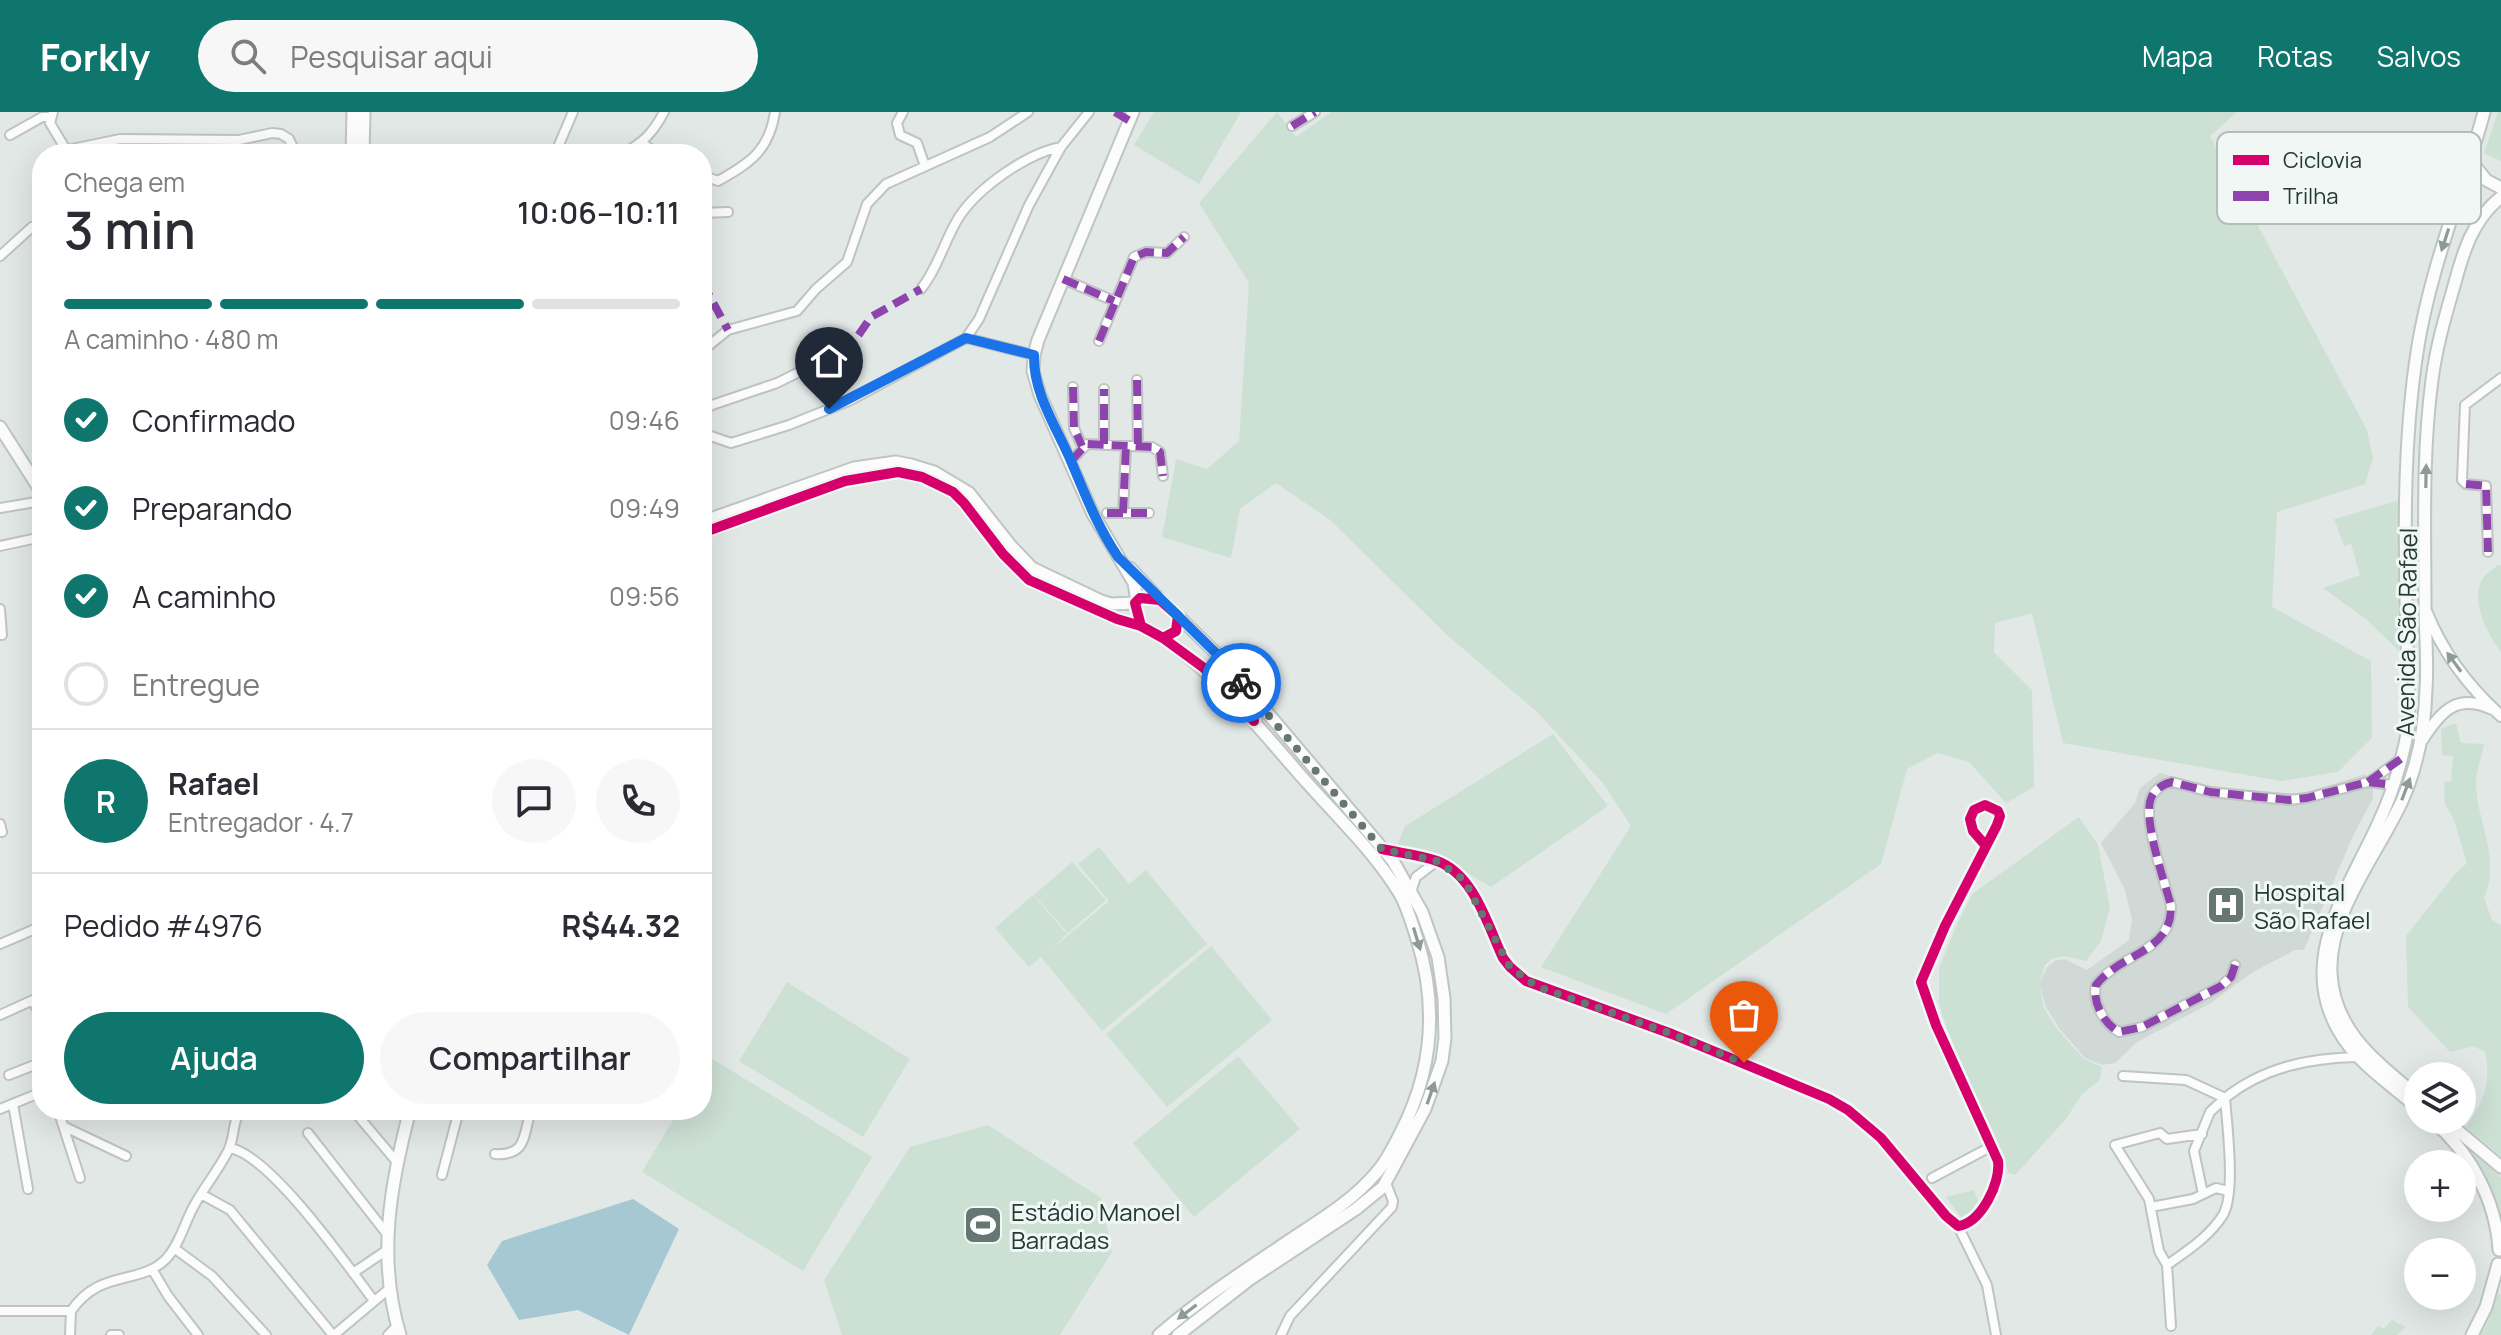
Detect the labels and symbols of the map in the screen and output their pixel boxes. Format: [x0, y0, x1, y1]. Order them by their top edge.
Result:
legend [2217, 132, 2481, 224]
text: Ciclovia [2283, 145, 2362, 175]
text: Trilha [2283, 181, 2339, 211]
one-way arrow [2438, 228, 2451, 252]
pin [795, 327, 863, 409]
one-way arrow [2420, 463, 2432, 488]
street label: Avenida São Rafael [2388, 527, 2424, 737]
courier [1201, 643, 1281, 723]
one-way arrow [2446, 651, 2462, 673]
one-way arrow [2400, 777, 2413, 801]
place label: Hospital São Rafael [2254, 875, 2371, 936]
hospital icon: Hospital São Rafael [2205, 884, 2247, 926]
one-way arrow [1411, 927, 1423, 951]
pin [1710, 981, 1778, 1063]
one-way arrow [1425, 1081, 1437, 1105]
place label: Estádio Manoel Barradas [1011, 1195, 1181, 1256]
sports icon: Estádio Manoel Barradas [962, 1204, 1004, 1246]
one-way arrow [1177, 1303, 1197, 1319]

